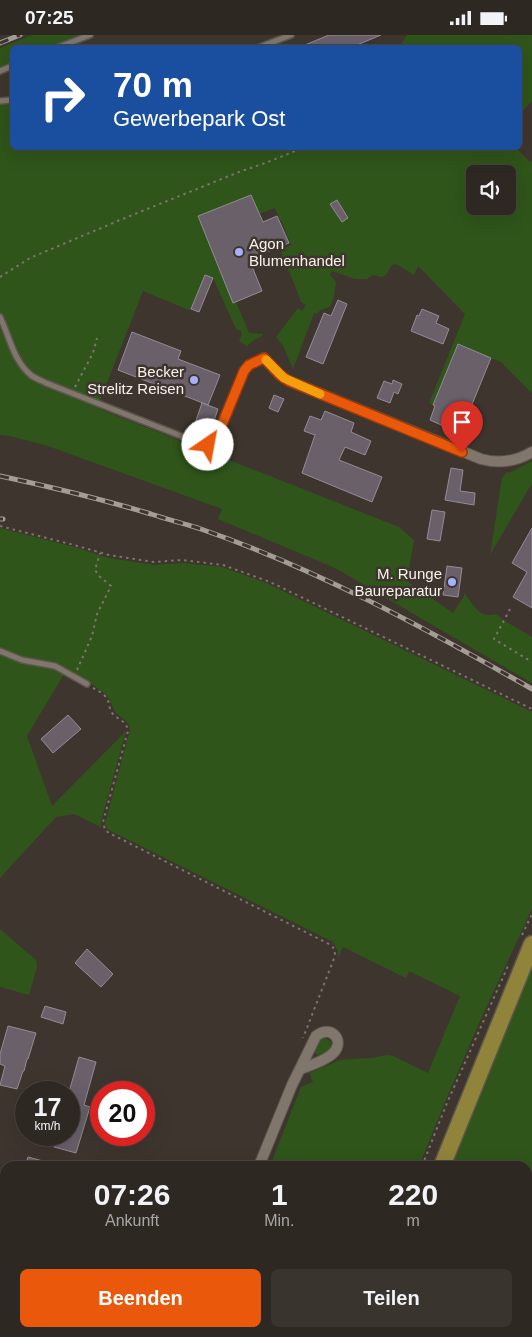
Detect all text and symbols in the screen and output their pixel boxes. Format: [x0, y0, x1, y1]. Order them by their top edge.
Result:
text: 07:25 [25, 7, 74, 28]
icon: right [30, 65, 95, 130]
text: 70 m [113, 65, 193, 104]
text: Gewerbepark Ost [113, 106, 285, 131]
map controls [466, 165, 516, 215]
button: sound [466, 165, 516, 215]
place label: Agon Blumenhandel [249, 235, 345, 269]
marker: Agon Blumenhandel [233, 246, 245, 258]
place label: Becker Strelitz Reisen [87, 363, 184, 397]
marker: Becker Strelitz Reisen [188, 374, 200, 386]
pin [441, 401, 483, 452]
icon: arrive [448, 408, 476, 436]
position arrow [181, 418, 233, 470]
place label: M. Runge Baureparatur [354, 565, 442, 599]
marker: M. Runge Baureparatur [446, 576, 458, 588]
speed limit sign: 20 [90, 1081, 155, 1146]
text: 17 [34, 1093, 61, 1121]
text: km/h [34, 1119, 61, 1133]
text: 07:26 [94, 1178, 170, 1211]
text: 1 [271, 1178, 288, 1211]
text: 220 [388, 1178, 438, 1211]
text: Ankunft [105, 1212, 159, 1229]
text: Min. [264, 1212, 294, 1229]
text: m [407, 1212, 420, 1229]
button: Beenden [20, 1269, 261, 1327]
button: Teilen [271, 1269, 512, 1327]

